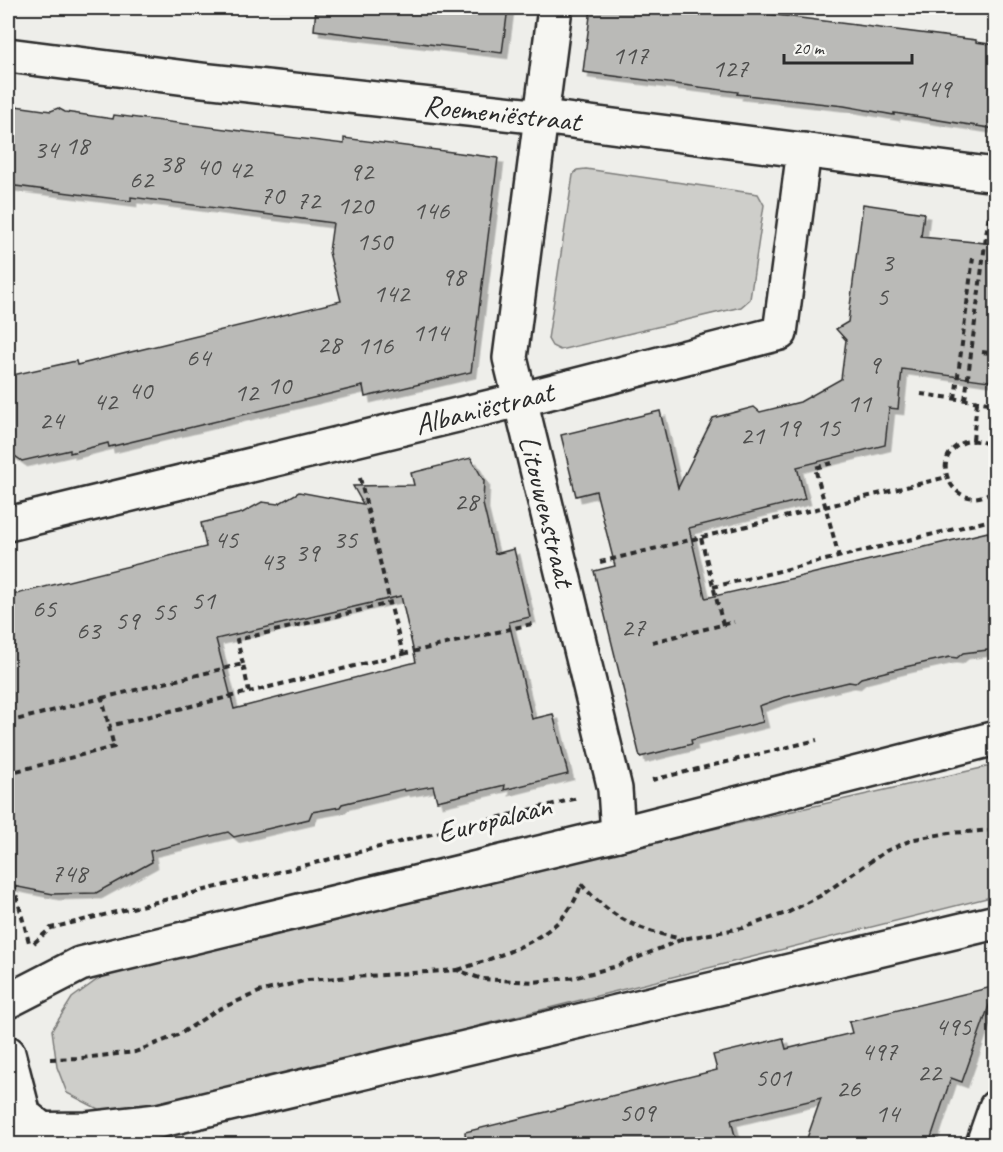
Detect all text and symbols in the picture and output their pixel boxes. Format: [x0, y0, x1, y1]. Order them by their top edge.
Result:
scale bar [784, 27, 912, 65]
text: 20 m [793, 37, 826, 59]
house number: 117 [612, 38, 650, 72]
house number: 127 [712, 51, 750, 85]
house number: 149 [915, 71, 953, 105]
street label: Roemeniëstraat [422, 86, 585, 140]
house number: 18 [65, 128, 92, 162]
house number: 34 [34, 132, 61, 166]
house number: 38 [159, 146, 186, 180]
house number: 40 [196, 149, 222, 183]
house number: 42 [228, 152, 254, 186]
house number: 92 [349, 154, 375, 188]
house number: 62 [129, 162, 155, 196]
house number: 70 [260, 178, 286, 212]
house number: 72 [296, 183, 322, 217]
house number: 120 [337, 188, 375, 222]
house number: 146 [413, 193, 450, 227]
house number: 150 [356, 224, 394, 258]
house number: 3 [881, 245, 895, 279]
house number: 98 [441, 259, 468, 293]
house number: 142 [373, 276, 411, 310]
house number: 5 [876, 279, 890, 313]
house number: 114 [412, 315, 451, 349]
house number: 28 [317, 327, 344, 361]
house number: 116 [357, 328, 394, 362]
house number: 64 [186, 340, 213, 374]
house number: 9 [868, 347, 882, 381]
house number: 10 [267, 368, 293, 402]
street label: Albaniëstraat [411, 372, 560, 444]
house number: 40 [128, 373, 154, 407]
house number: 12 [234, 375, 260, 409]
house number: 42 [93, 384, 119, 418]
house number: 11 [847, 386, 873, 420]
house number: 24 [39, 403, 66, 437]
house number: 19 [776, 410, 802, 444]
house number: 15 [816, 410, 842, 444]
house number: 21 [740, 418, 766, 452]
street label: Litouwenstraat [510, 432, 585, 593]
house number: 28 [454, 484, 481, 518]
house number: 45 [214, 522, 240, 556]
house number: 35 [333, 522, 359, 556]
house number: 39 [295, 535, 321, 569]
house number: 43 [260, 544, 286, 578]
house number: 51 [191, 583, 217, 617]
house number: 65 [32, 591, 58, 625]
house number: 55 [152, 594, 178, 628]
house number: 59 [115, 603, 141, 637]
house number: 27 [621, 610, 647, 644]
house number: 63 [76, 613, 102, 647]
street label: Europalaan [433, 786, 556, 851]
house number: 748 [51, 856, 90, 890]
house number: 495 [935, 1009, 973, 1043]
house number: 497 [861, 1034, 899, 1068]
house number: 22 [917, 1055, 943, 1089]
house number: 501 [755, 1060, 793, 1094]
house number: 26 [836, 1071, 861, 1105]
house number: 509 [619, 1095, 657, 1129]
house number: 14 [875, 1096, 902, 1130]

